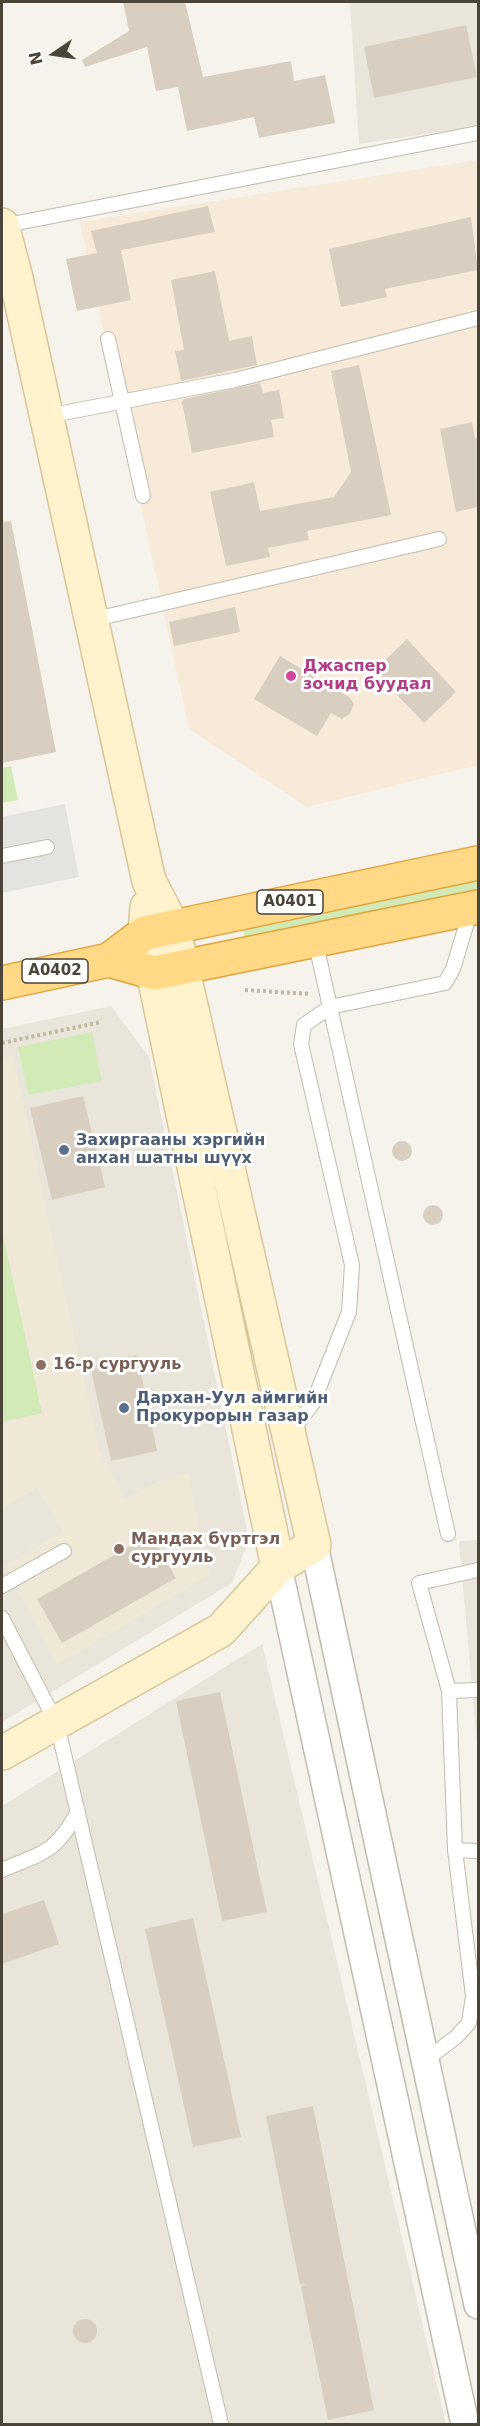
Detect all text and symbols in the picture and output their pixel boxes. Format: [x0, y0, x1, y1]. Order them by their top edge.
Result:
north arrow [24, 24, 84, 84]
text: N [25, 50, 47, 67]
place label: Джаспер зочид буудал [303, 657, 431, 695]
marker: Джаспер зочид буудал [284, 669, 298, 683]
road number: A0401 [257, 890, 323, 914]
road number: A0402 [22, 959, 88, 983]
place label: Захиргааны хэргийн анхан шатны шүүх [76, 1131, 265, 1169]
marker: Захиргааны хэргийн анхан шатны шүүх [57, 1143, 71, 1157]
place label: 16-р сургууль [53, 1355, 181, 1375]
marker: 16-р сургууль [34, 1358, 48, 1372]
place label: Дархан-Уул аймгийн Прокурорын газар [136, 1389, 328, 1427]
marker: Дархан-Уул аймгийн Прокурорын газар [117, 1401, 131, 1415]
place label: Мандах бүртгэл сургууль [131, 1530, 280, 1568]
marker: Мандах бүртгэл сургууль [112, 1542, 126, 1556]

